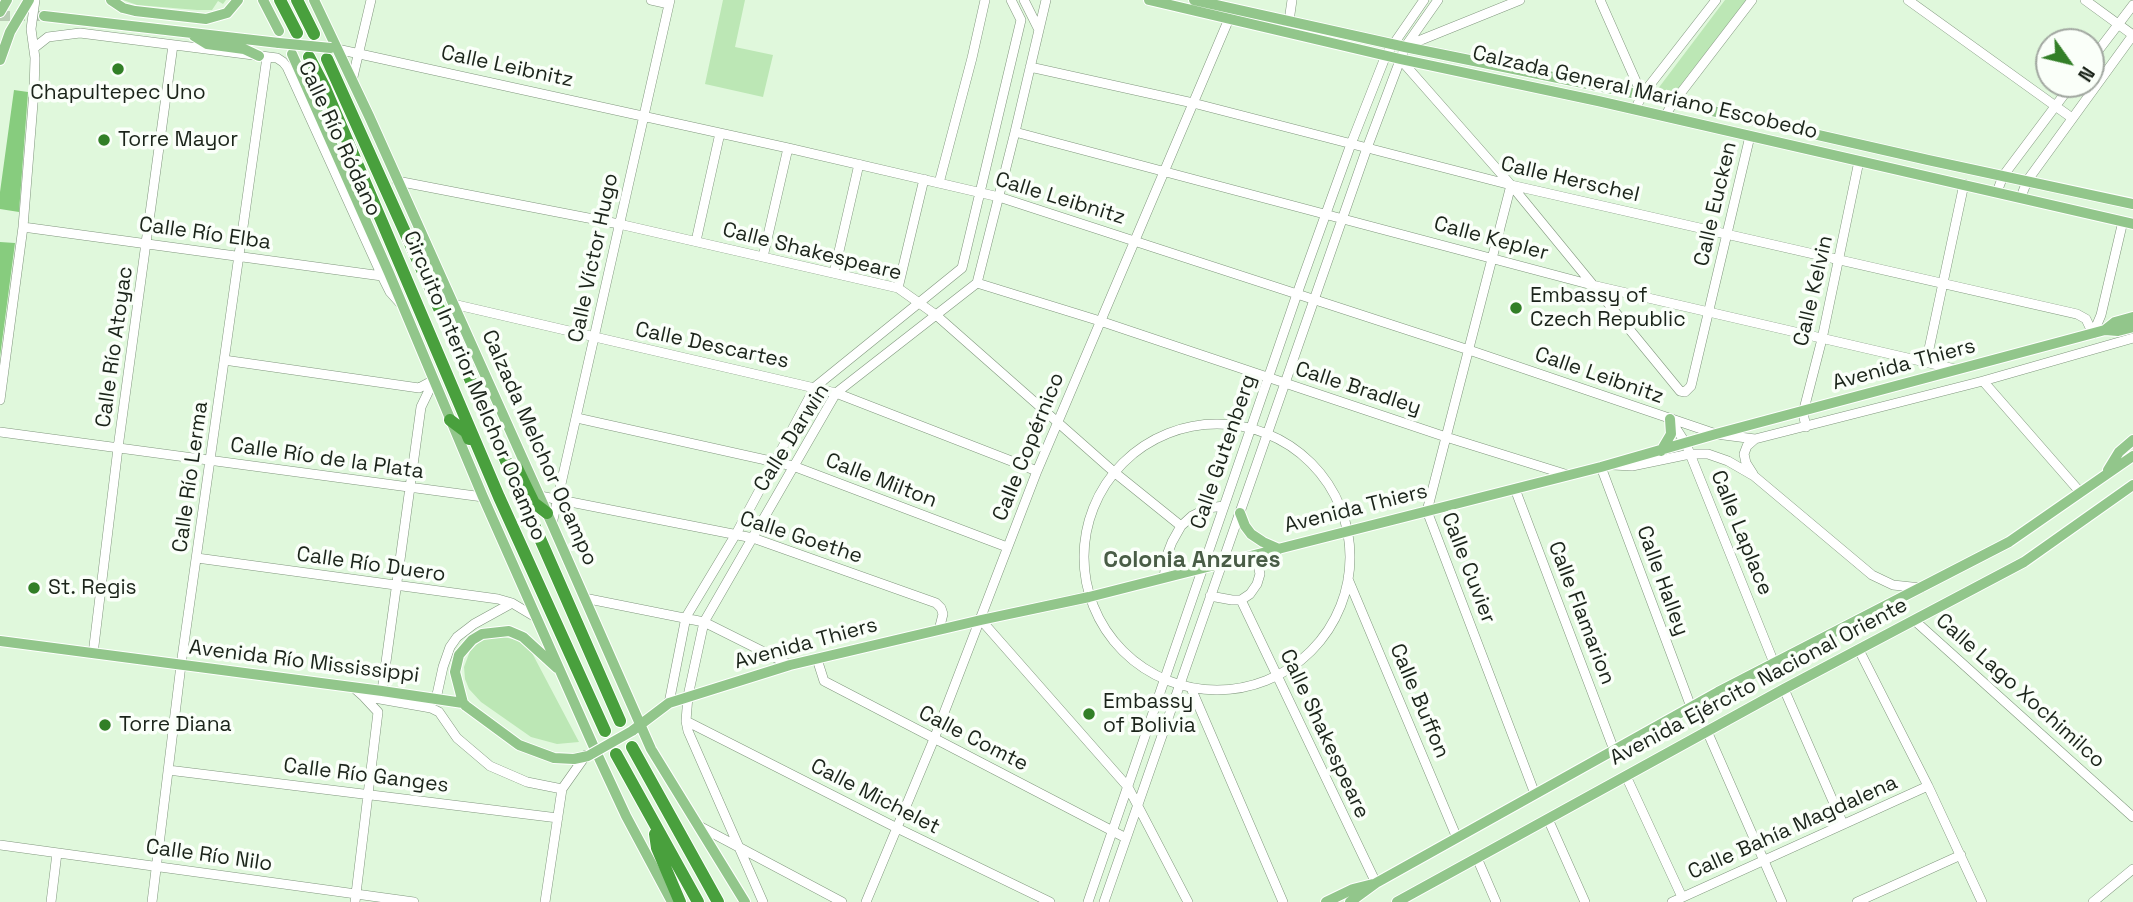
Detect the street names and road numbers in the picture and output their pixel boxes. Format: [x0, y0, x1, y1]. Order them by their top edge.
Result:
street label: Calle Leibnitz [438, 41, 576, 93]
street label: Calzada General Mariano Escobedo [1470, 41, 1820, 145]
street label: Calle Río Ródano [292, 57, 386, 221]
street label: Calle Eucken [1689, 139, 1743, 269]
street label: Calle Herschel [1498, 152, 1642, 208]
street label: Calle Leibnitz [992, 167, 1128, 231]
street label: Calle Víctor Hugo [564, 171, 624, 345]
street label: Calle Río Elba [137, 212, 273, 256]
street label: Calle Kepler [1431, 212, 1551, 266]
street label: Calle Shakespeare [720, 218, 904, 286]
street label: Circuito Interior Melchor Ocampo [397, 227, 551, 545]
street label: Calle Kelvin [1789, 233, 1839, 349]
street label: Calle Río Atoyac [91, 265, 139, 429]
street label: Calle Descartes [633, 317, 791, 375]
street label: Calzada Melchor Ocampo [476, 326, 602, 570]
street label: Avenida Thiers [1830, 334, 1978, 396]
street label: Calle Leibnitz [1531, 342, 1667, 410]
street label: Calle Bradley [1292, 357, 1424, 421]
street label: Calle Copérnico [988, 369, 1070, 525]
street label: Calle Gutenberg [1186, 371, 1262, 533]
street label: Calle Darwin [749, 379, 835, 497]
street label: Calle Río Lerma [168, 400, 214, 554]
street label: Calle Río de la Plata [229, 433, 425, 485]
street label: Calle Milton [822, 448, 940, 514]
street label: Calle Laplace [1704, 467, 1778, 599]
street label: Avenida Thiers [1282, 479, 1430, 539]
street label: Calle Goethe [736, 506, 866, 570]
street label: Calle Cuvier [1435, 509, 1501, 627]
street label: Calle Halley [1630, 523, 1694, 639]
street label: Calle Flamarion [1542, 538, 1620, 688]
street label: Calle Río Duero [295, 542, 447, 588]
street label: Avenida Ejército Nacional Oriente [1606, 593, 1912, 771]
street label: Calle Lago Xochimilco [1930, 608, 2110, 774]
street label: Avenida Thiers [732, 613, 880, 675]
street label: Avenida Río Mississippi [187, 635, 421, 689]
street label: Calle Buffon [1384, 640, 1454, 762]
street label: Calle Shakespeare [1274, 645, 1374, 823]
street label: Calle Comte [914, 701, 1032, 777]
street label: Calle Río Ganges [282, 753, 450, 799]
street label: Calle Michelet [806, 754, 944, 840]
street label: Calle Bahía Magdalena [1684, 770, 1902, 886]
street label: Calle Río Nilo [144, 835, 274, 877]

